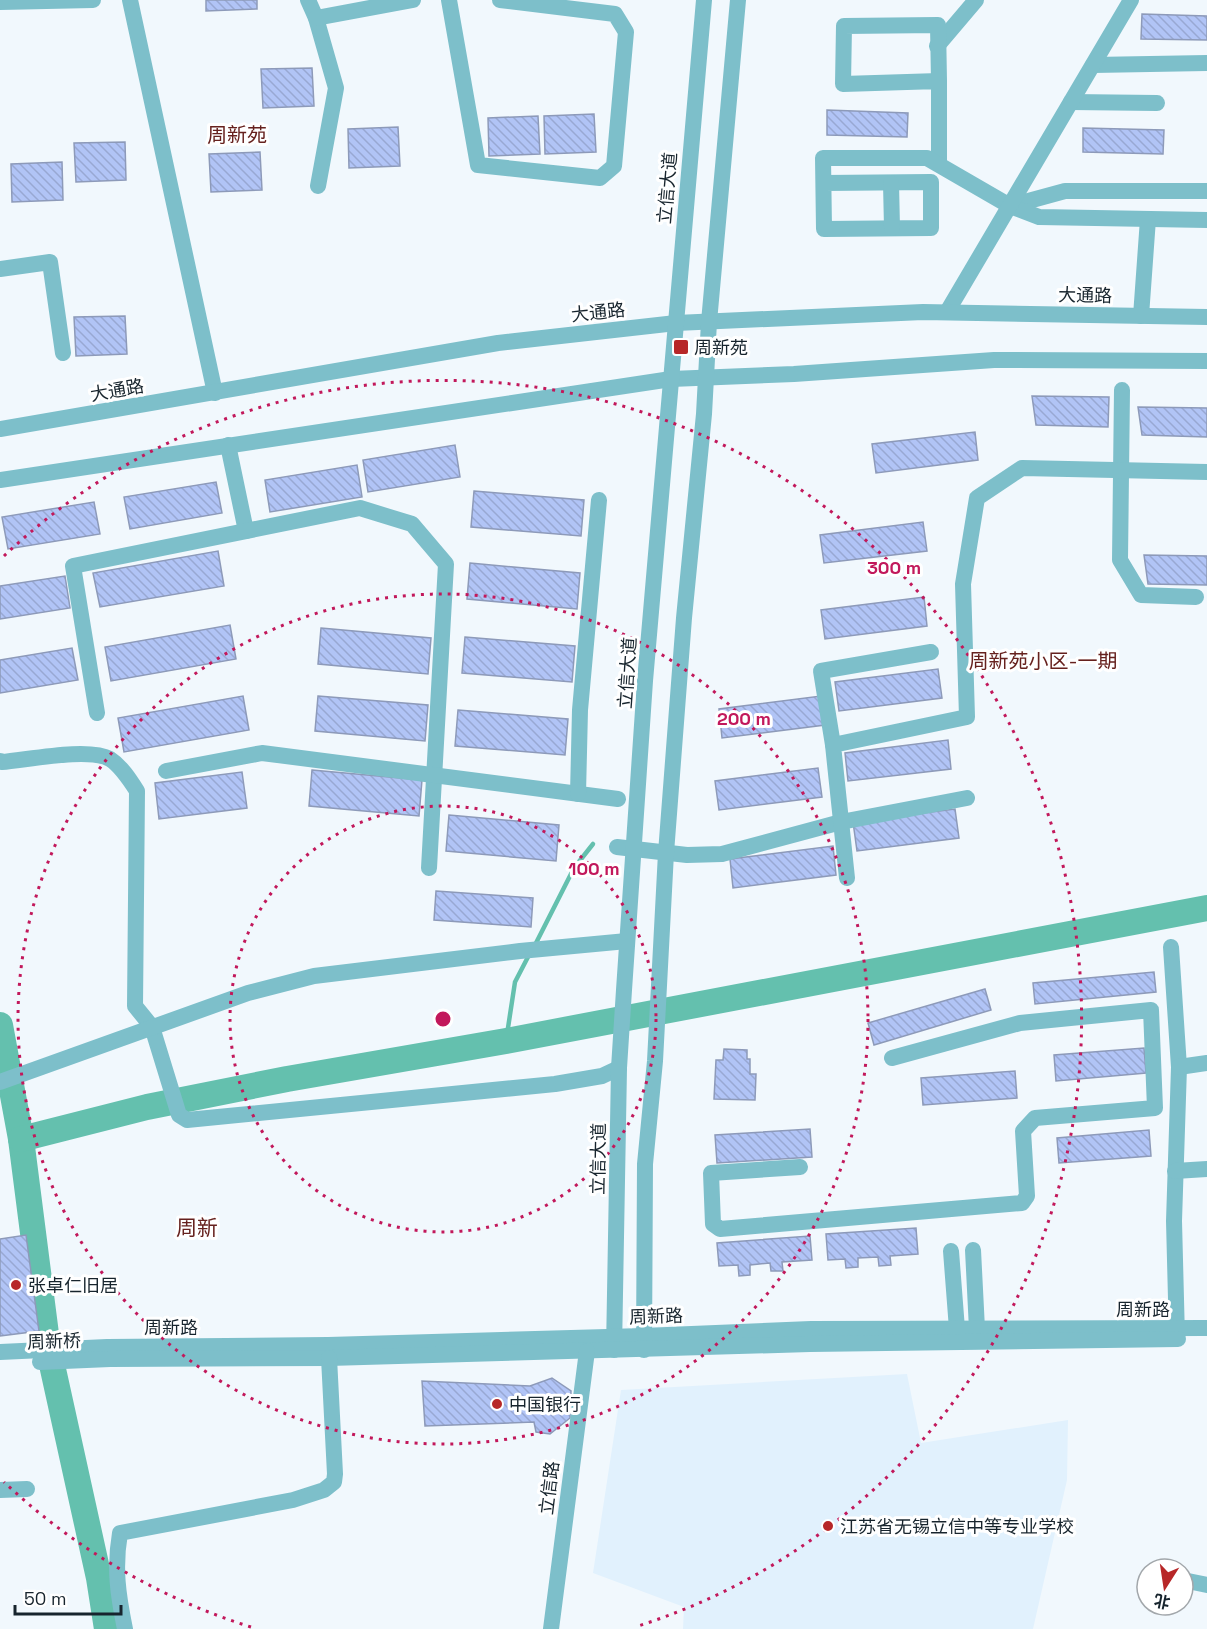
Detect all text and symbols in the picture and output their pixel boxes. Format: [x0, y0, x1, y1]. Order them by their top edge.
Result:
district label: 周新苑 [207, 122, 267, 148]
street label: 立信大道 [652, 151, 682, 225]
street label: 大通路 [1058, 283, 1112, 307]
street label: 大通路 [570, 298, 626, 326]
place label: 周新苑 [694, 336, 748, 359]
marker: 周新苑 [672, 338, 690, 356]
street label: 大通路 [88, 374, 146, 406]
text: 300 m [867, 556, 921, 579]
street label: 立信大道 [613, 636, 641, 710]
district label: 周新苑小区-一期 [968, 648, 1118, 674]
text: 200 m [717, 707, 771, 730]
text: 100 m [568, 857, 620, 880]
centre of rings [433, 1009, 453, 1029]
street label: 立信大道 [586, 1123, 610, 1195]
district label: 周新 [176, 1214, 218, 1241]
place label: 张卓仁旧居 [28, 1274, 118, 1297]
marker: 张卓仁旧居 [9, 1278, 23, 1292]
street label: 周新路 [1116, 1298, 1170, 1321]
street label: 周新路 [629, 1304, 683, 1328]
street label: 周新路 [144, 1316, 198, 1339]
street label: 周新桥 [27, 1329, 81, 1353]
place label: 中国银行 [509, 1393, 581, 1416]
marker: 中国银行 [490, 1397, 504, 1411]
street label: 立信路 [534, 1460, 564, 1516]
place label: 江苏省无锡立信中等专业学校 [840, 1515, 1074, 1538]
marker: 江苏省无锡立信中等专业学校 [821, 1519, 835, 1533]
north arrow [1135, 1557, 1195, 1617]
scale bar [15, 1578, 122, 1616]
text: 50 m [24, 1587, 66, 1610]
text: 北 [1152, 1589, 1172, 1613]

